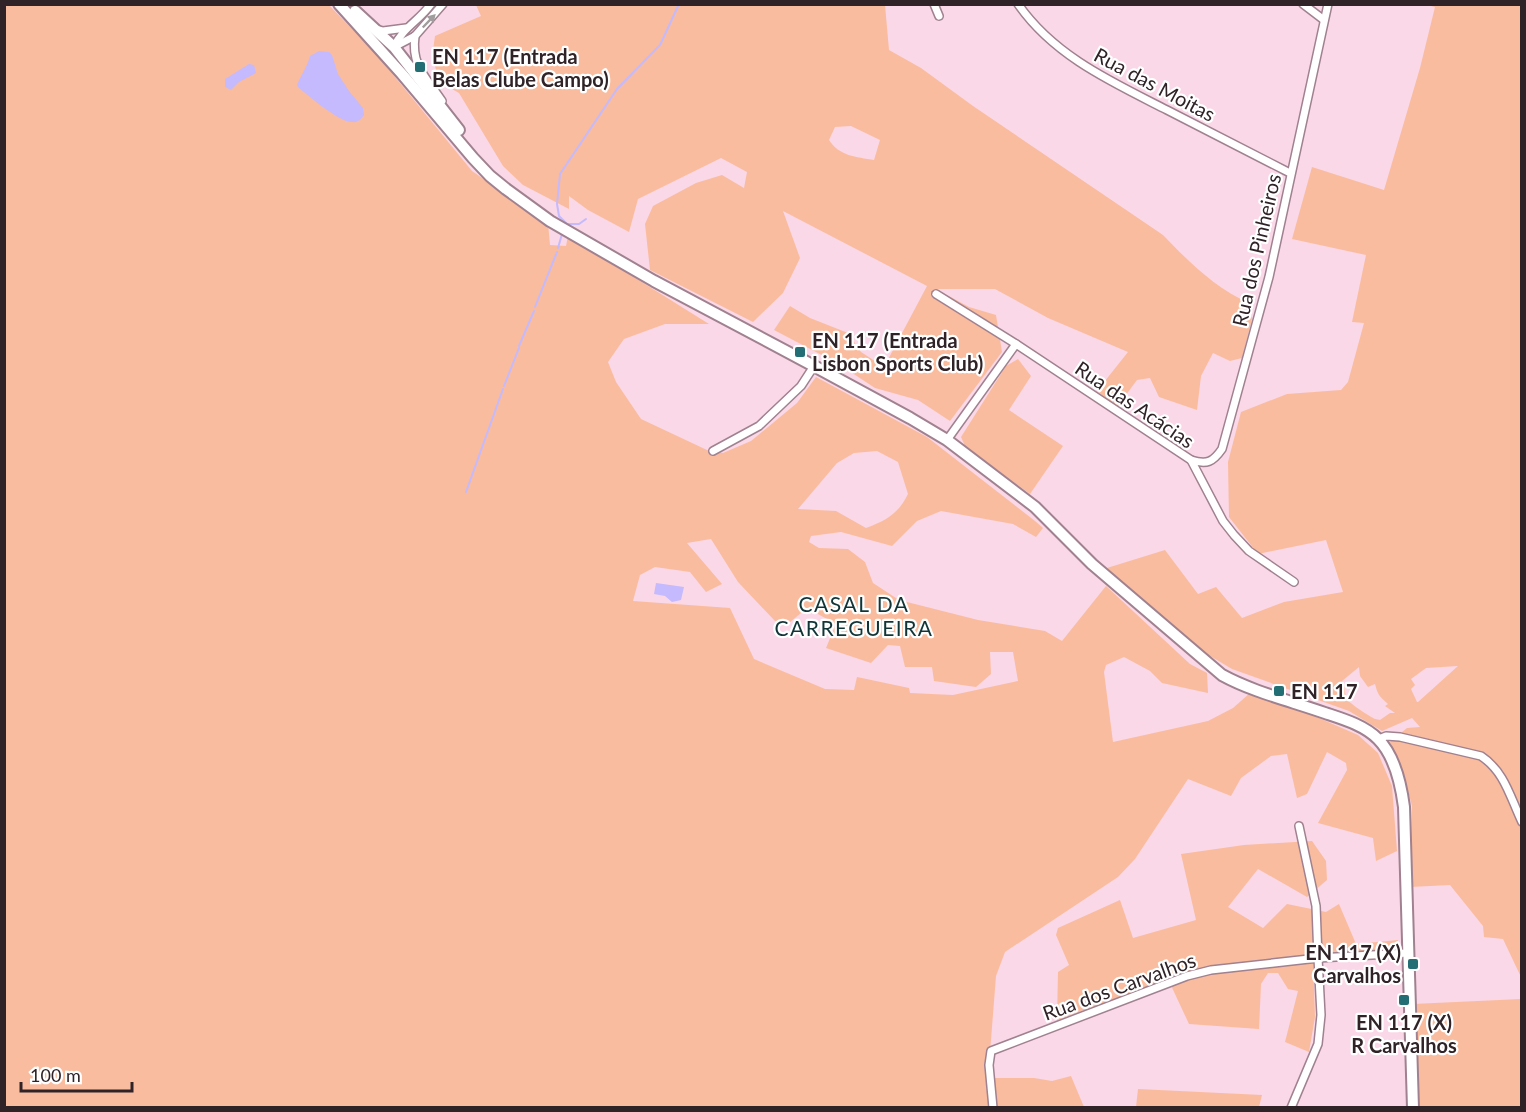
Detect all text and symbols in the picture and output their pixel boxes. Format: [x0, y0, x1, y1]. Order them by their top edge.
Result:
one-way arrow [422, 14, 436, 28]
street label: Rua das Moitas [1090, 42, 1220, 126]
place label: EN 117 (Entrada Belas Clube Campo) [432, 44, 609, 91]
marker: EN 117 (Entrada Belas Clube Campo) [413, 60, 427, 74]
street label: Rua dos Pinheiros [1227, 171, 1285, 329]
place label: EN 117 (Entrada Lisbon Sports Club) [812, 328, 983, 375]
marker: EN 117 (Entrada Lisbon Sports Club) [793, 345, 807, 359]
street label: Rua das Acácias [1071, 355, 1199, 453]
district label: CASAL DA CARREGUEIRA [774, 591, 934, 640]
place label: EN 117 [1291, 679, 1358, 703]
marker: EN 117 [1272, 684, 1286, 698]
place label: EN 117 (X) Carvalhos [1305, 940, 1401, 987]
street label: Rua dos Carvalhos [1039, 947, 1199, 1025]
marker: EN 117 (X) Carvalhos [1406, 957, 1420, 971]
marker: EN 117 (X) R Carvalhos [1397, 993, 1411, 1007]
place label: EN 117 (X) R Carvalhos [1351, 1010, 1457, 1057]
scale bar [21, 1055, 132, 1093]
text: 100 m [30, 1064, 81, 1086]

